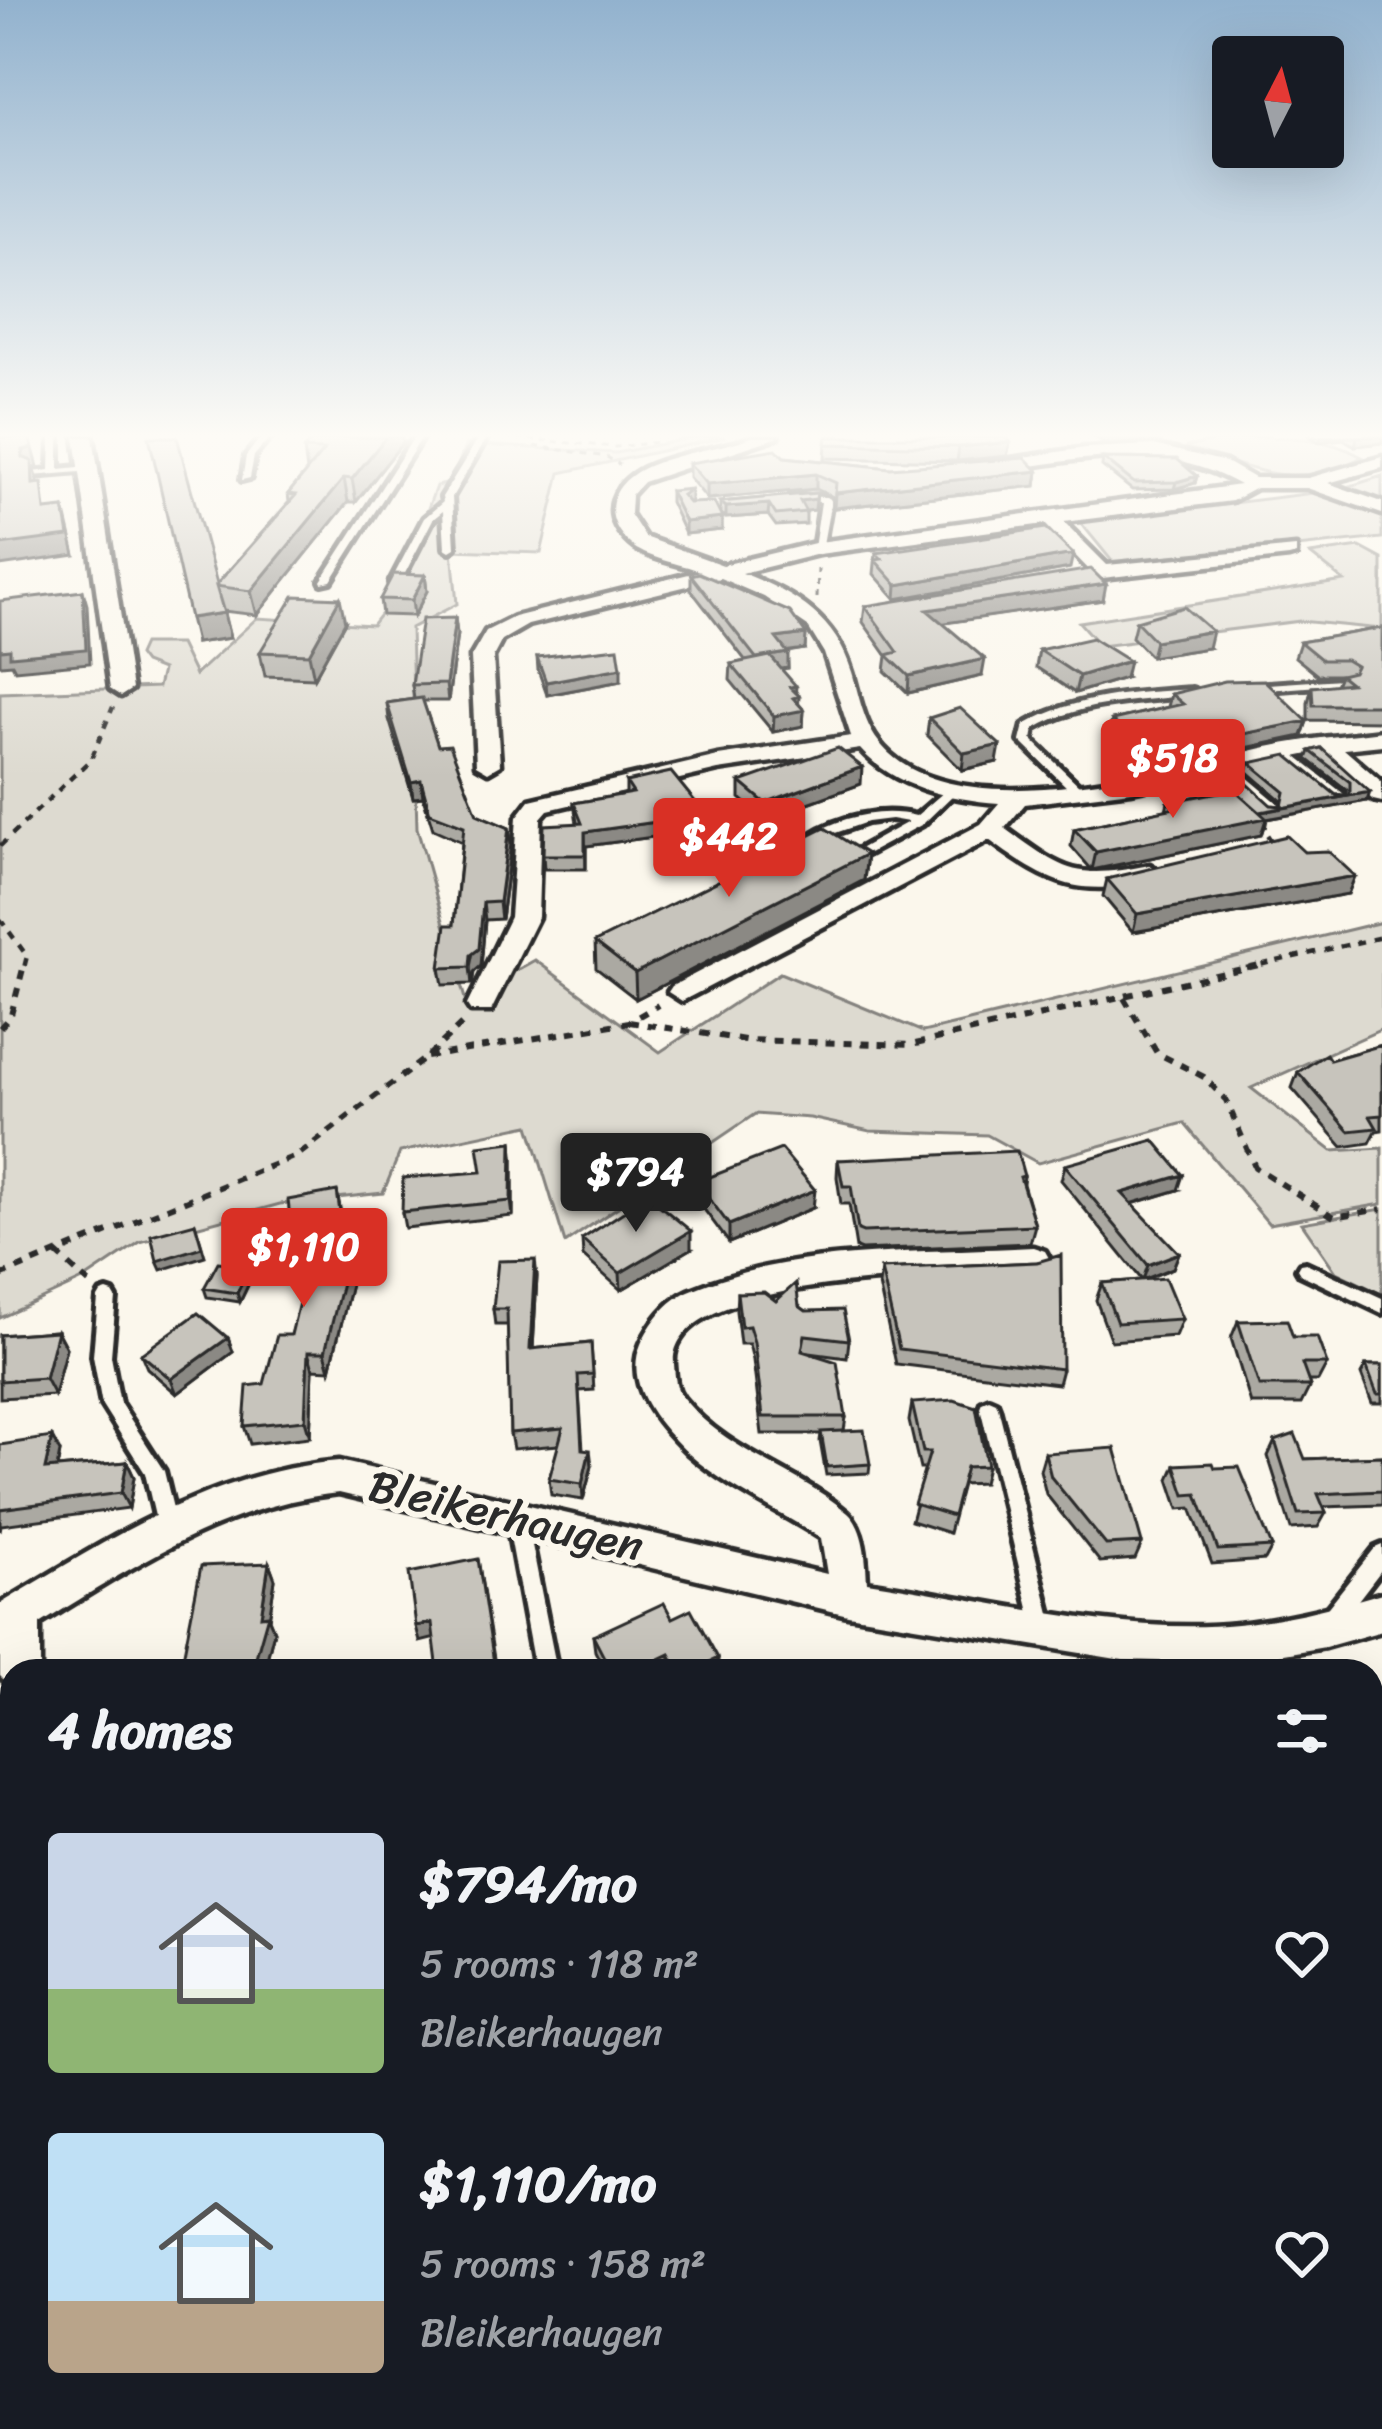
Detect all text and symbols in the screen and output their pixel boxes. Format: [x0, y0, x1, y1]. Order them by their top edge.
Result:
north arrow [1212, 36, 1344, 168]
map controls [1212, 36, 1344, 168]
pin: $518 [1102, 719, 1244, 821]
text: $518 [1128, 723, 1218, 792]
pin: $442 [658, 798, 800, 900]
text: $442 [680, 802, 778, 871]
pin: $794 [565, 1133, 707, 1235]
text: $794 [588, 1137, 684, 1206]
pin: $1,110 [206, 1208, 402, 1310]
text: $1,110 [248, 1212, 360, 1281]
street label: Bleikerhaugen [361, 1446, 651, 1586]
text: 4 homes [48, 1686, 232, 1776]
icon: filters [1269, 1698, 1335, 1764]
text: $794/mo [420, 1839, 637, 1929]
icon: home [144, 1881, 288, 2025]
icon: heart [1269, 1920, 1335, 1986]
text: 5 rooms · 118 m² [420, 1929, 699, 1998]
text: Bleikerhaugen [420, 1998, 663, 2067]
text: $1,110/mo [420, 2139, 656, 2229]
icon: home [144, 2181, 288, 2325]
icon: heart [1269, 2220, 1335, 2286]
text: 5 rooms · 158 m² [420, 2229, 706, 2298]
text: Bleikerhaugen [420, 2298, 663, 2367]

